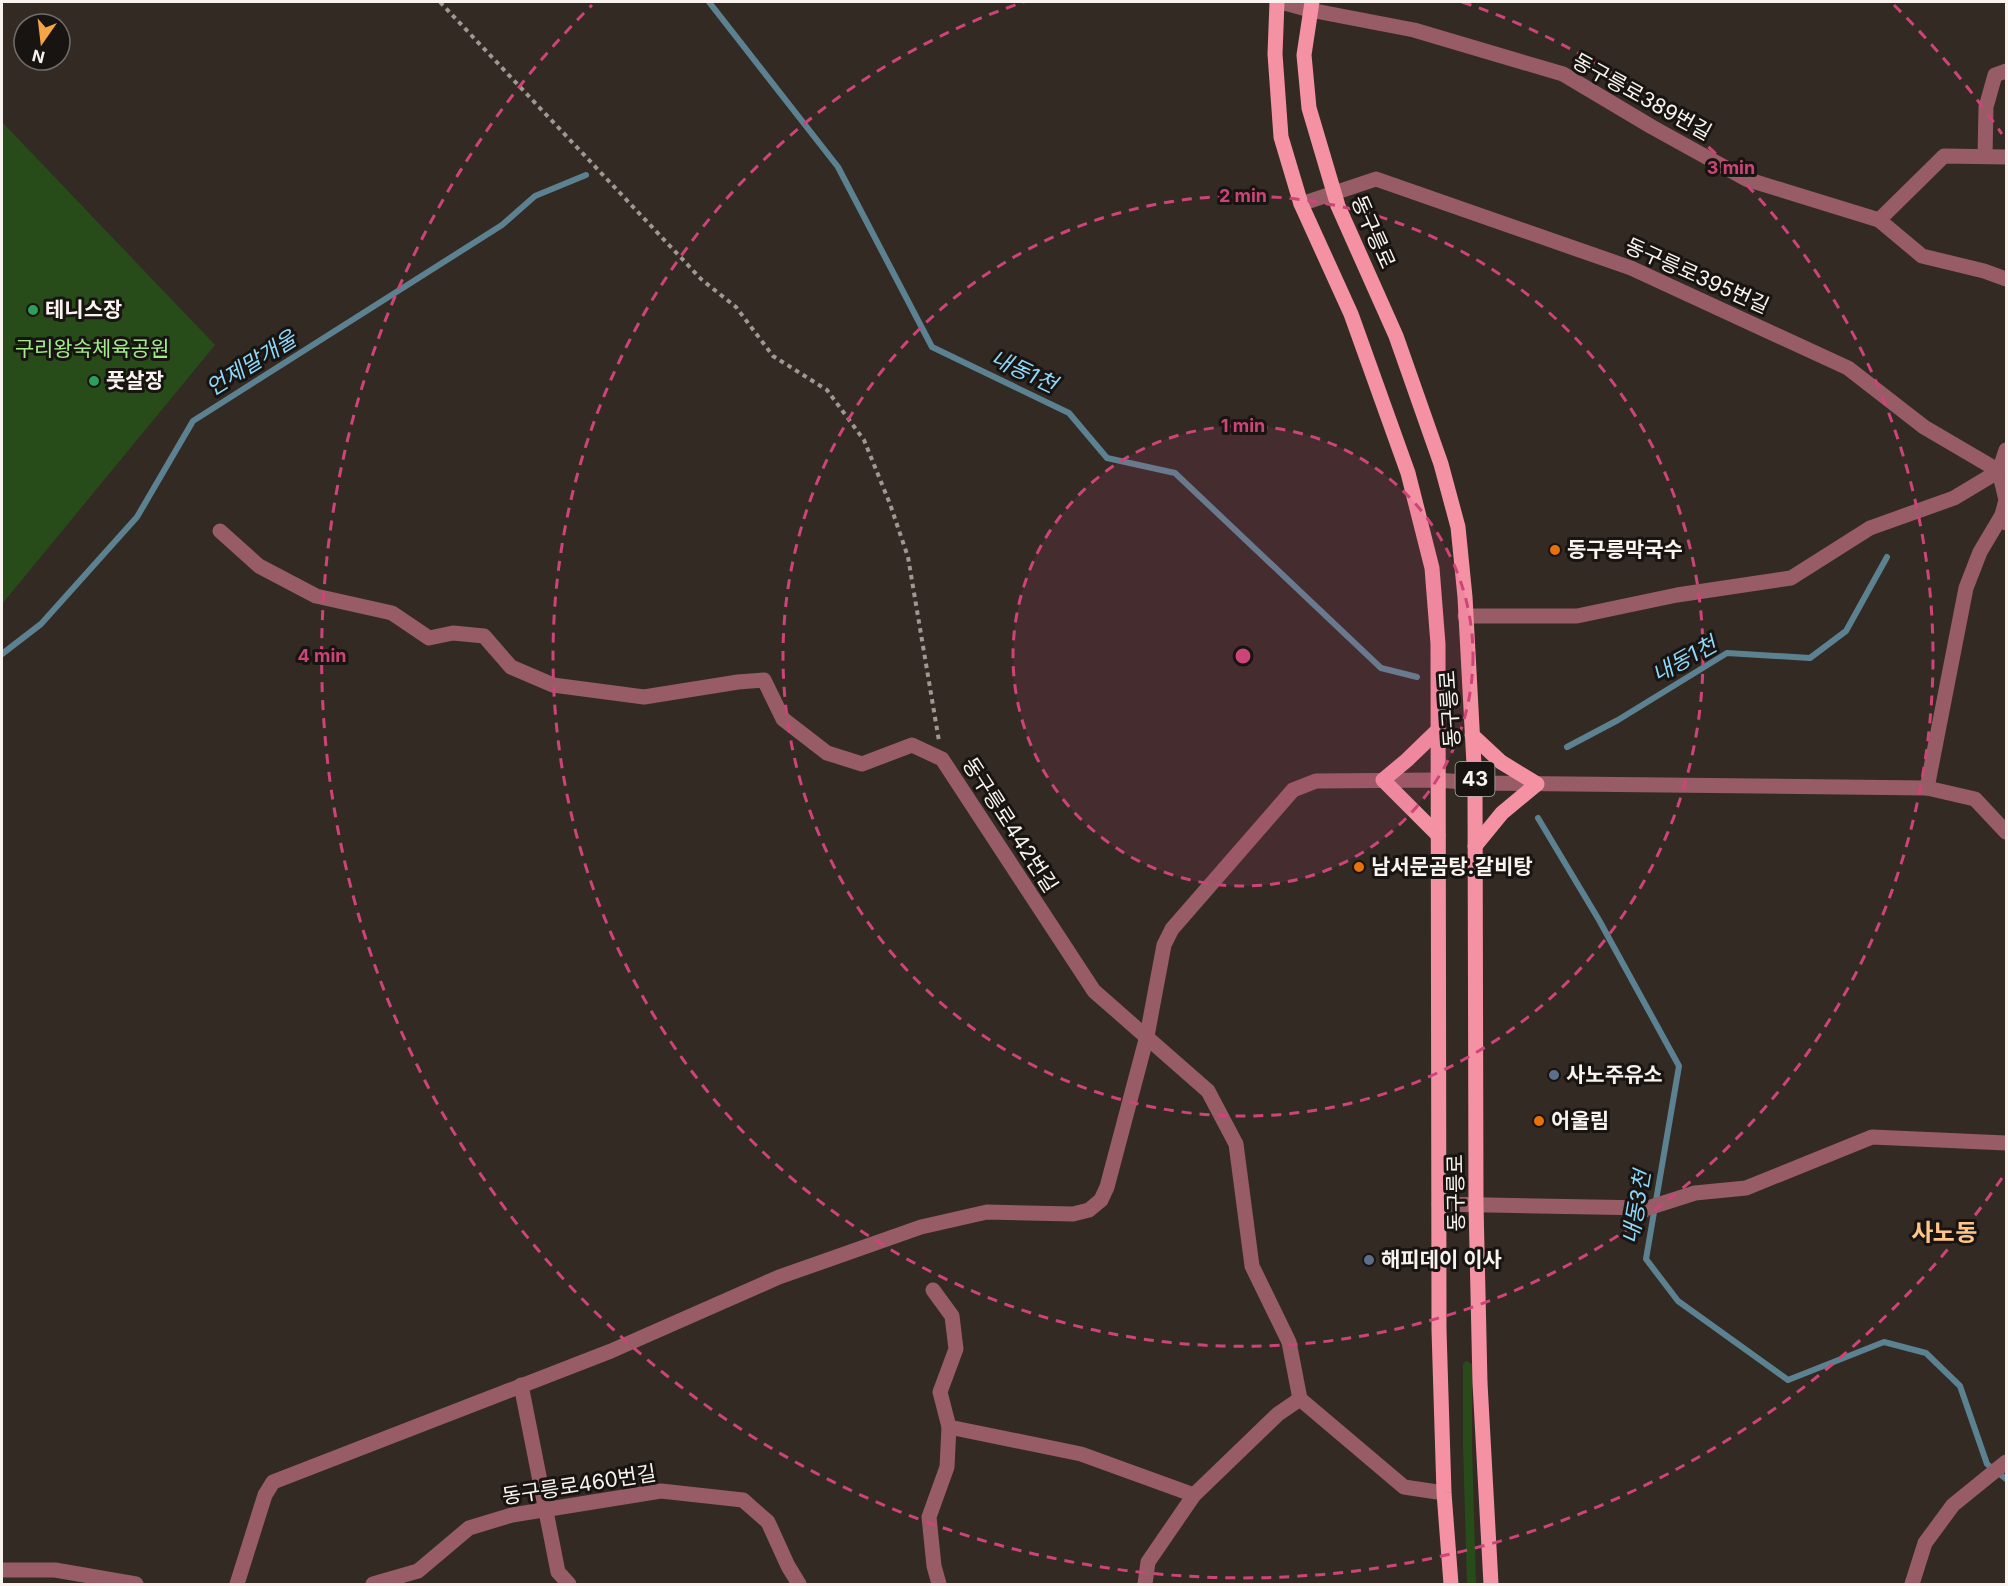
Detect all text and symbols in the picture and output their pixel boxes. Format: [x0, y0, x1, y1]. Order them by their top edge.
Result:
north arrow [12, 12, 72, 72]
text: N [30, 45, 47, 68]
street label: 동구릉로389번길 [1568, 48, 1716, 145]
text: 3 min [1707, 157, 1755, 178]
text: 2 min [1219, 185, 1267, 206]
street label: 동구릉로 [1346, 191, 1401, 272]
street label: 동구릉로395번길 [1621, 233, 1773, 318]
place label: 테니스장 [45, 297, 122, 322]
marker: 테니스장 [26, 303, 40, 317]
water label: 언제말개울 [201, 324, 302, 401]
park label: 구리왕숙체육공원 [15, 336, 169, 361]
water label: 내동1천 [987, 344, 1064, 399]
place label: 풋살장 [106, 368, 164, 393]
marker: 풋살장 [87, 374, 101, 388]
text: 1 min [1221, 415, 1265, 436]
place label: 동구릉막국수 [1567, 537, 1683, 562]
marker: 동구릉막국수 [1548, 543, 1562, 557]
water label: 내동1천 [1647, 629, 1723, 687]
text: 4 min [298, 645, 346, 666]
centre of rings [1233, 646, 1253, 666]
street label: 동구릉로 [1434, 670, 1465, 748]
street label: 동구릉로442번길 [957, 753, 1063, 897]
road number: 43 [1456, 762, 1494, 796]
place label: 남서문곰탕.갈비탕 [1371, 854, 1533, 879]
marker: 남서문곰탕.갈비탕 [1352, 860, 1366, 874]
place label: 사노주유소 [1566, 1062, 1663, 1087]
marker: 사노주유소 [1547, 1068, 1561, 1082]
place label: 어울림 [1551, 1108, 1609, 1133]
marker: 어울림 [1532, 1114, 1546, 1128]
street label: 동구릉로 [1442, 1154, 1469, 1232]
water label: 내동3천 [1617, 1165, 1656, 1246]
district label: 사노동 [1911, 1218, 1977, 1247]
place label: 해피데이 이사 [1381, 1247, 1502, 1272]
marker: 해피데이 이사 [1362, 1253, 1376, 1267]
street label: 동구릉로460번길 [500, 1460, 658, 1509]

